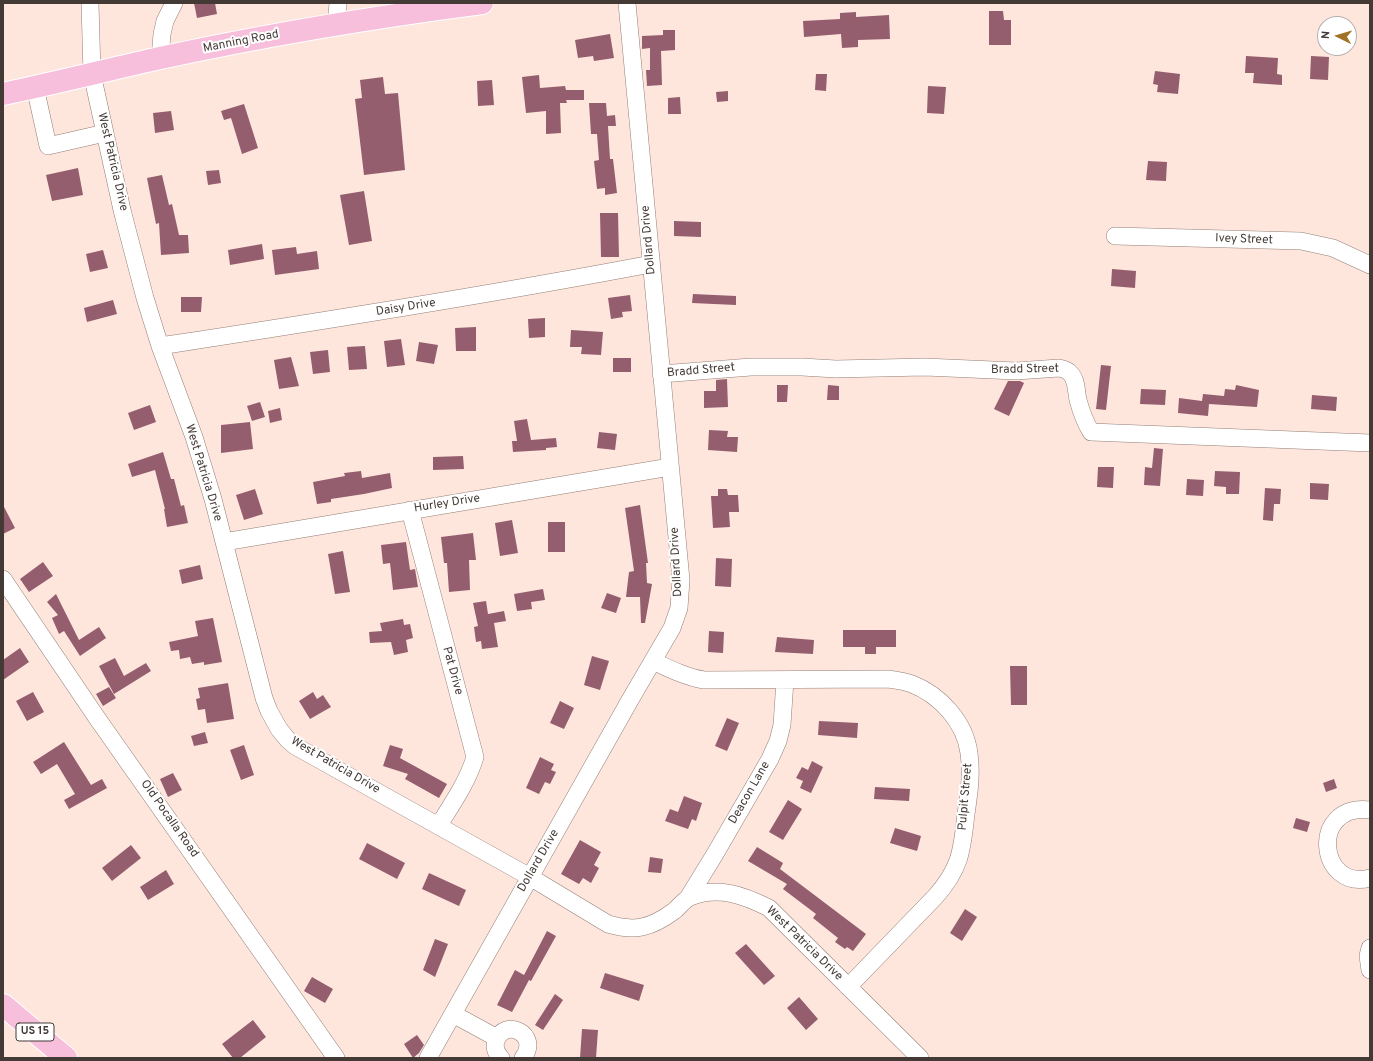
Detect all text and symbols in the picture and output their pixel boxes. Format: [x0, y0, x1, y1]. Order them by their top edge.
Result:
north arrow [1317, 16, 1357, 56]
street label: Manning Road [202, 28, 280, 56]
text: N [1319, 30, 1333, 40]
street label: West Patricia Drive [94, 111, 130, 213]
street label: Dollard Drive [639, 205, 659, 275]
street label: Ivey Street [1215, 232, 1273, 248]
street label: Daisy Drive [375, 296, 437, 320]
street label: Bradd Street [666, 361, 736, 381]
street label: Bradd Street [991, 362, 1059, 378]
street label: West Patricia Drive [181, 423, 225, 523]
street label: Hurley Drive [413, 492, 481, 516]
street label: Dollard Drive [668, 527, 686, 597]
street label: Pat Drive [439, 645, 465, 697]
street label: West Patricia Drive [288, 735, 382, 797]
street label: Deacon Lane [726, 759, 774, 827]
street label: Pulpit Street [956, 763, 976, 831]
street label: Old Pocalla Road [137, 777, 201, 861]
street label: Dollard Drive [515, 827, 563, 895]
street label: West Patricia Drive [763, 904, 845, 984]
road number: US 15 [16, 1023, 54, 1041]

